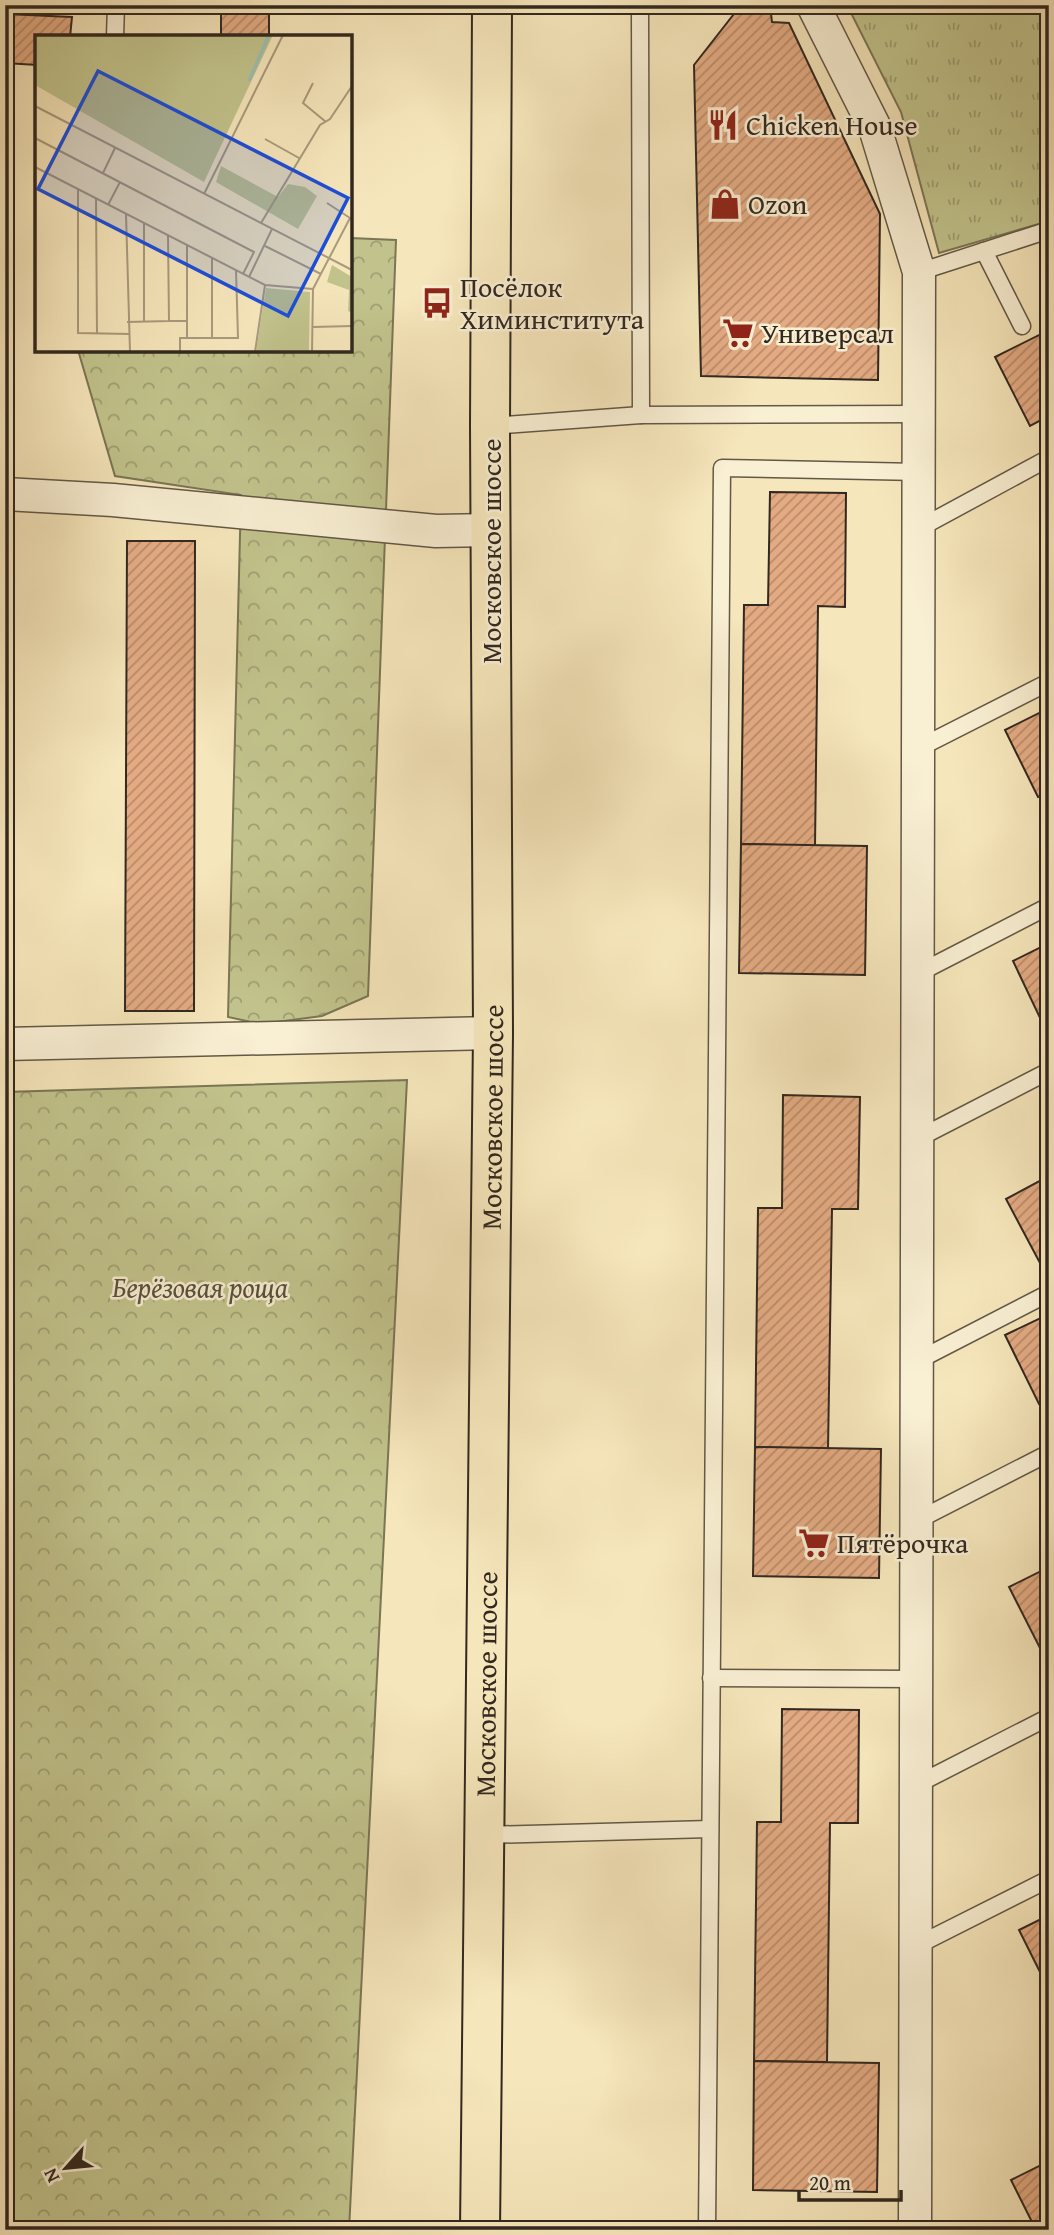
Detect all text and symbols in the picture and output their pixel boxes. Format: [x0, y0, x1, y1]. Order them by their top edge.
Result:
inset map [35, 35, 352, 352]
place label: Chicken House [746, 104, 918, 145]
restaurant icon: Chicken House [706, 108, 740, 142]
place label: Ozon [748, 183, 808, 224]
shop icon: Ozon [708, 187, 742, 221]
place label: Посёлок Химинститута [460, 266, 645, 339]
bus stop icon: Посёлок Химинститута [420, 286, 454, 320]
place label: Универсал [761, 312, 894, 353]
supermarket icon: Универсал [721, 316, 755, 350]
street label: Московское шоссе [470, 438, 511, 664]
street label: Московское шоссе [470, 1004, 513, 1230]
park label: Берёзовая роща [112, 1266, 288, 1307]
place label: Пятёрочка [837, 1522, 969, 1563]
supermarket icon: Пятёрочка [797, 1526, 831, 1560]
street label: Московское шоссе [464, 1571, 507, 1797]
north arrow [32, 2134, 102, 2204]
scale bar [799, 2158, 900, 2202]
text: N [35, 2163, 66, 2188]
text: 20 m [809, 2167, 851, 2198]

